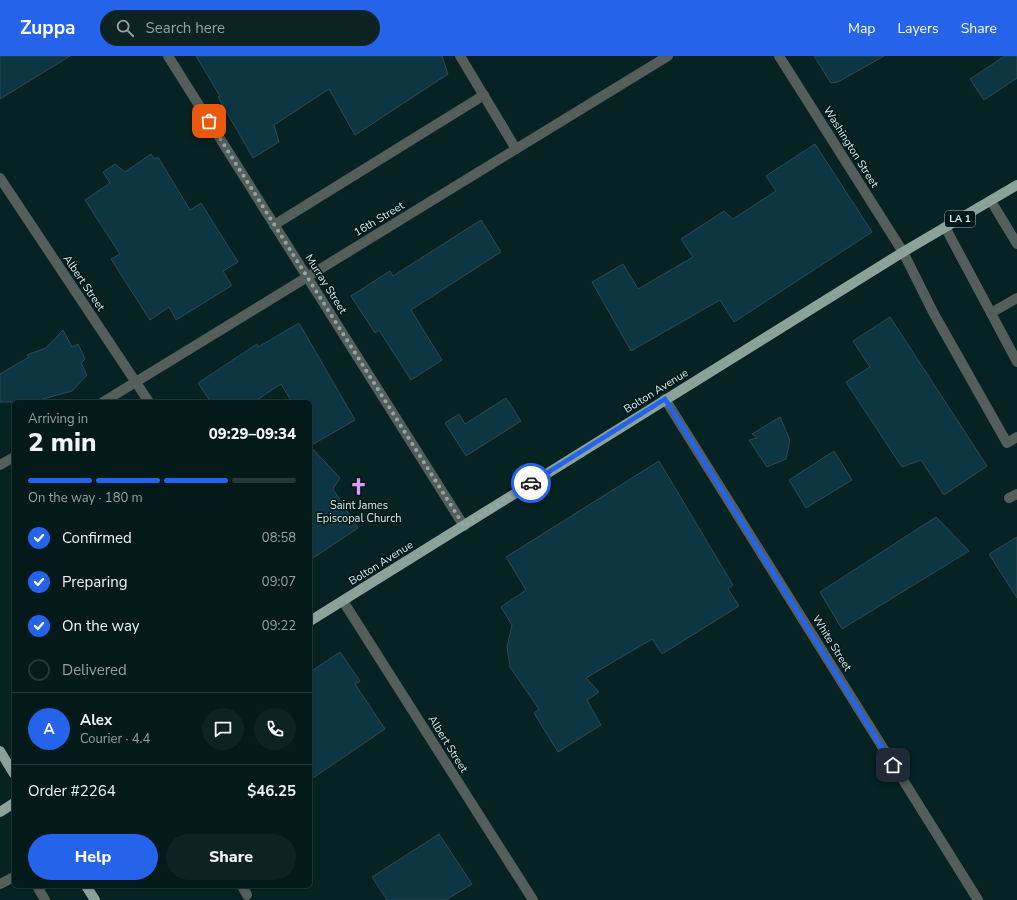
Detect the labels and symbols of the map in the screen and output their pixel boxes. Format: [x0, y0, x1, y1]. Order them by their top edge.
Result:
pin [192, 104, 226, 138]
street label: Washington Street [820, 104, 882, 191]
street label: 16th Street [351, 198, 407, 240]
road number: LA 1 [945, 211, 975, 227]
street label: Murray Street [302, 251, 350, 317]
street label: Albert Street [60, 252, 108, 314]
street label: Bolton Avenue [621, 365, 691, 417]
courier [511, 463, 551, 503]
church icon: Saint James Episcopal Church [349, 477, 369, 497]
place label: Saint James Episcopal Church [316, 498, 402, 526]
street label: Bolton Avenue [346, 537, 416, 589]
street label: White Street [809, 612, 855, 674]
street label: Albert Street [425, 713, 472, 775]
pin [876, 748, 910, 782]

